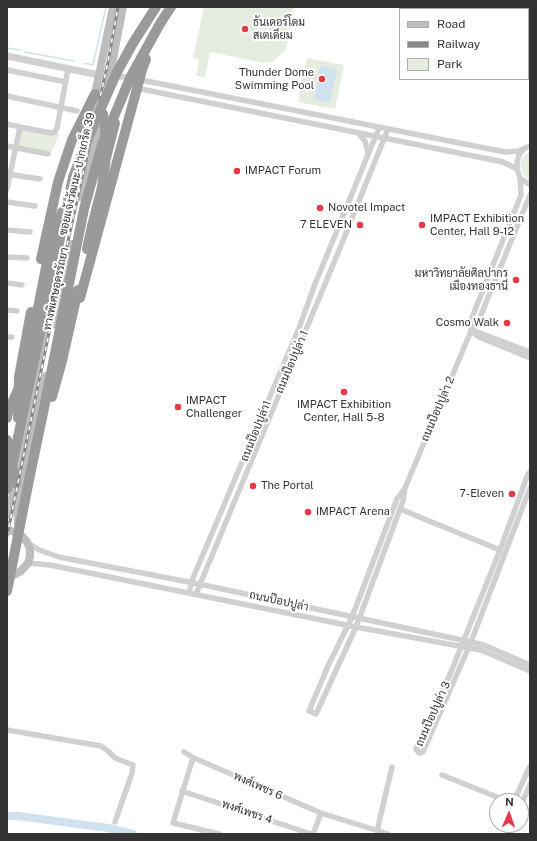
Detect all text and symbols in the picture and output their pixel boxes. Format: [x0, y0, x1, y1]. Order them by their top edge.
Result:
legend [399, 8, 529, 80]
place label: ธันเดอร์โดม สเตเดียม [253, 16, 305, 42]
text: Road [437, 17, 465, 31]
marker: ธันเดอร์โดม สเตเดียม [240, 24, 250, 34]
text: Railway [437, 37, 480, 51]
text: Park [437, 57, 463, 71]
place label: Thunder Dome Swimming Pool [235, 66, 314, 92]
marker: Thunder Dome Swimming Pool [317, 74, 327, 84]
street label: ซอยแจ้งวัฒนะ-ปากเกร็ด 39 [56, 111, 98, 237]
place label: IMPACT Forum [245, 164, 321, 178]
marker: IMPACT Forum [232, 166, 242, 176]
place label: Novotel Impact [328, 201, 405, 215]
marker: Novotel Impact [315, 203, 325, 213]
place label: IMPACT Exhibition Center, Hall 9-12 [430, 212, 524, 238]
place label: 7 ELEVEN [300, 218, 352, 232]
marker: 7 ELEVEN [355, 220, 365, 230]
marker: IMPACT Exhibition Center, Hall 9-12 [417, 220, 427, 230]
street label: ทางพิเศษอุดรรัถยา [41, 246, 71, 332]
place label: มหาวิทยาลัยศิลปากร เมืองทองธานี [415, 267, 508, 293]
marker: มหาวิทยาลัยศิลปากร เมืองทองธานี [511, 275, 521, 285]
place label: Cosmo Walk [436, 316, 499, 330]
marker: Cosmo Walk [502, 318, 512, 328]
street label: ถนนป๊อปปูล่า 1 [273, 328, 311, 396]
street label: ถนนป๊อปปูล่า 2 [418, 374, 458, 444]
marker: IMPACT Exhibition Center, Hall 5-8 [339, 387, 349, 397]
place label: IMPACT Challenger [186, 394, 242, 420]
place label: IMPACT Exhibition Center, Hall 5-8 [297, 398, 391, 424]
street label: ถนนป๊อปปูล่า1 [238, 399, 274, 463]
marker: IMPACT Challenger [173, 402, 183, 412]
place label: The Portal [261, 479, 314, 493]
marker: The Portal [248, 481, 258, 491]
place label: 7-Eleven [459, 487, 504, 501]
marker: 7-Eleven [507, 489, 517, 499]
place label: IMPACT Arena [316, 505, 390, 519]
marker: IMPACT Arena [303, 507, 313, 517]
street label: ถนนป๊อปปูล่า [248, 588, 310, 614]
street label: ถนนป๊อปปูล่า 3 [413, 679, 453, 749]
street label: พงศ์เพชร 6 [231, 769, 285, 803]
north arrow [489, 793, 529, 833]
text: N [505, 796, 514, 808]
street label: พงศ์เพชร 4 [220, 797, 274, 827]

